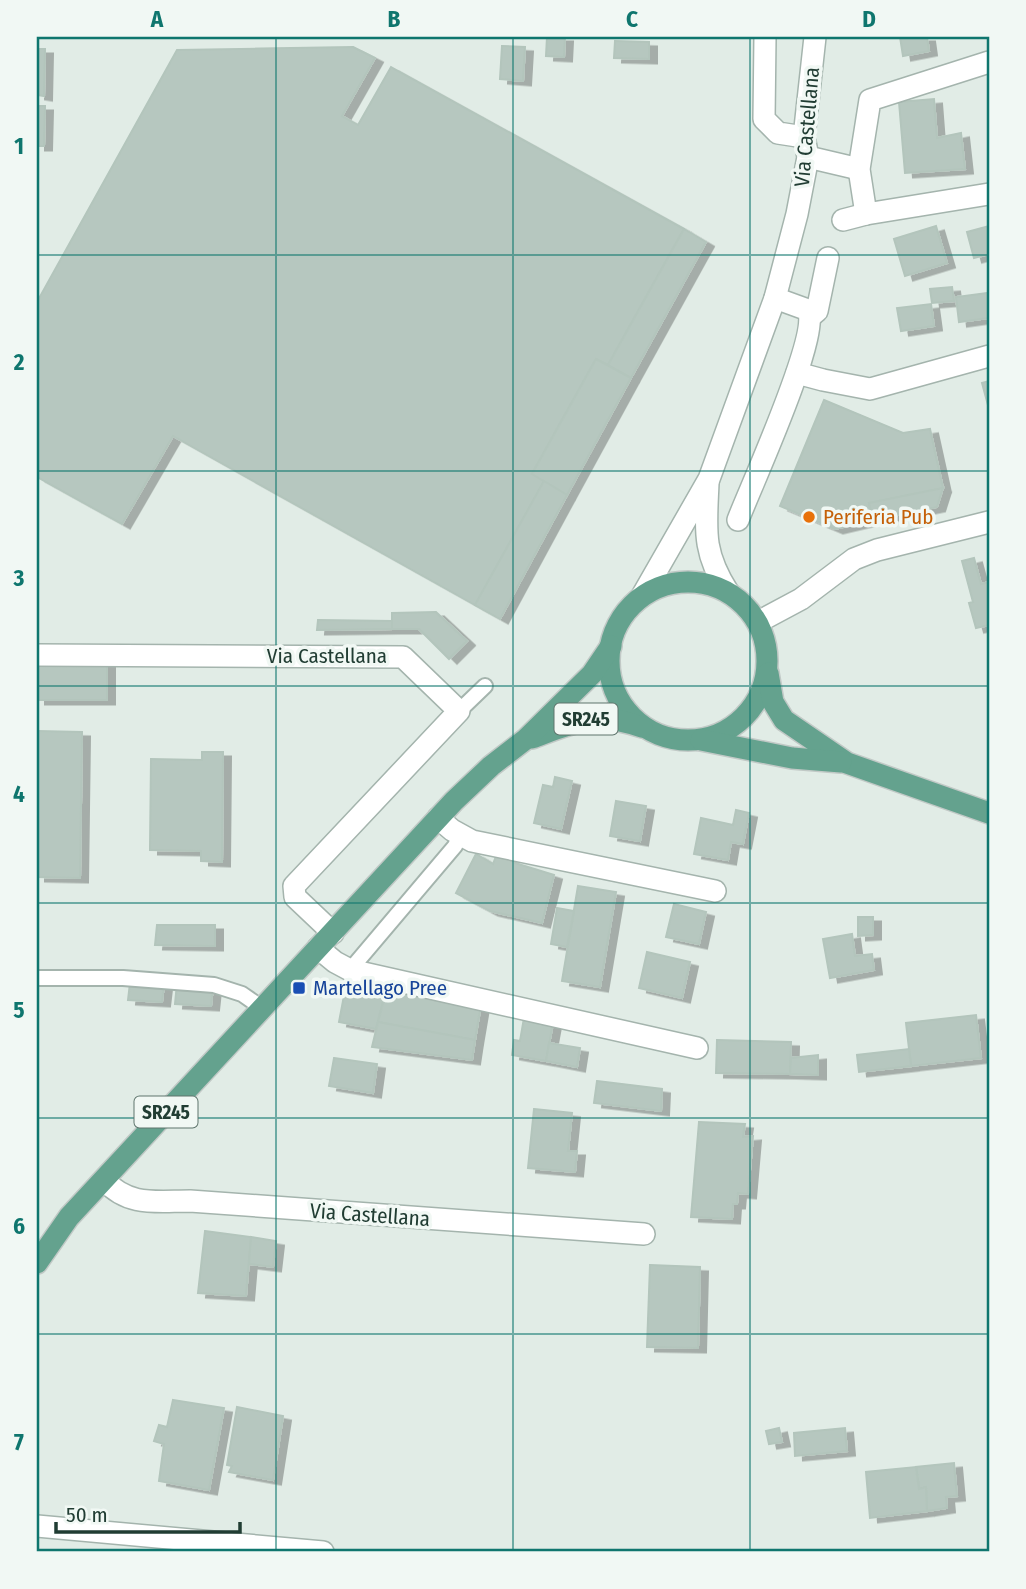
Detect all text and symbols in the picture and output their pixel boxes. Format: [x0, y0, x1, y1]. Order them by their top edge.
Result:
text: A [150, 5, 164, 33]
text: B [388, 5, 401, 33]
text: C [626, 5, 638, 33]
text: D [862, 5, 876, 33]
street label: Via Castellana [789, 66, 825, 188]
text: 1 [14, 132, 24, 160]
text: 2 [13, 348, 25, 376]
place label: Periferia Pub [823, 504, 933, 530]
marker: Periferia Pub [801, 509, 817, 525]
text: 3 [13, 564, 25, 592]
street label: Via Castellana [267, 643, 387, 669]
road number: SR245 [554, 704, 618, 734]
text: 4 [13, 780, 25, 808]
place label: Martellago Pree [313, 975, 447, 1001]
marker: Martellago Pree [291, 980, 307, 996]
text: 5 [13, 996, 25, 1024]
road number: SR245 [134, 1096, 198, 1128]
street label: Via Castellana [309, 1198, 431, 1232]
text: 6 [13, 1212, 25, 1240]
text: 7 [14, 1428, 24, 1456]
scale bar [56, 1491, 240, 1535]
text: 50 m [66, 1502, 108, 1528]

